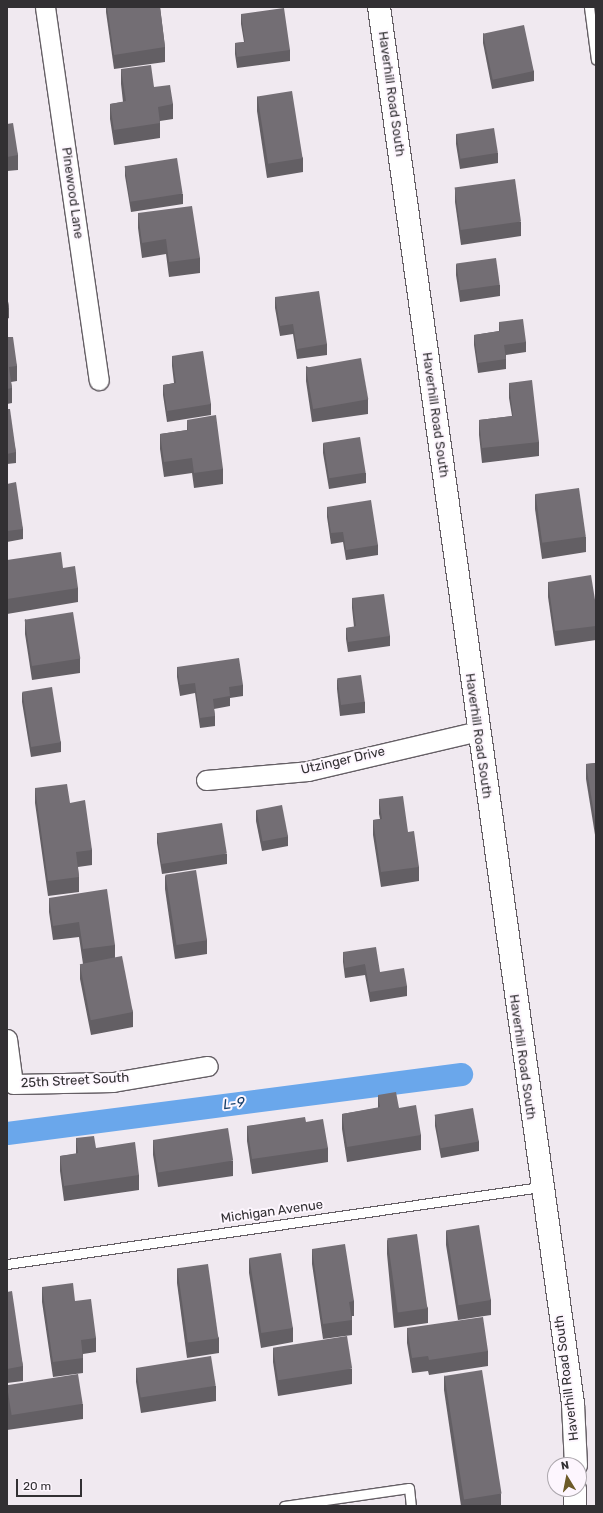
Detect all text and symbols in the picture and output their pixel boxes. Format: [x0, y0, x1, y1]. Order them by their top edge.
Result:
street label: Haverhill Road South [374, 30, 408, 158]
street label: Pinewood Lane [58, 146, 86, 240]
street label: Haverhill Road South [418, 351, 452, 479]
street label: Haverhill Road South [461, 672, 495, 800]
street label: Utzinger Drive [299, 744, 387, 778]
street label: Haverhill Road South [505, 993, 539, 1121]
street label: 25th Street South [20, 1070, 130, 1092]
water label: L-9 [222, 1094, 246, 1114]
street label: Michigan Avenue [220, 1197, 324, 1227]
street label: Haverhill Road South [552, 1314, 582, 1442]
north arrow [547, 1457, 587, 1497]
text: N [560, 1459, 570, 1473]
scale bar [18, 1471, 84, 1497]
text: 20 m [23, 1479, 51, 1493]

